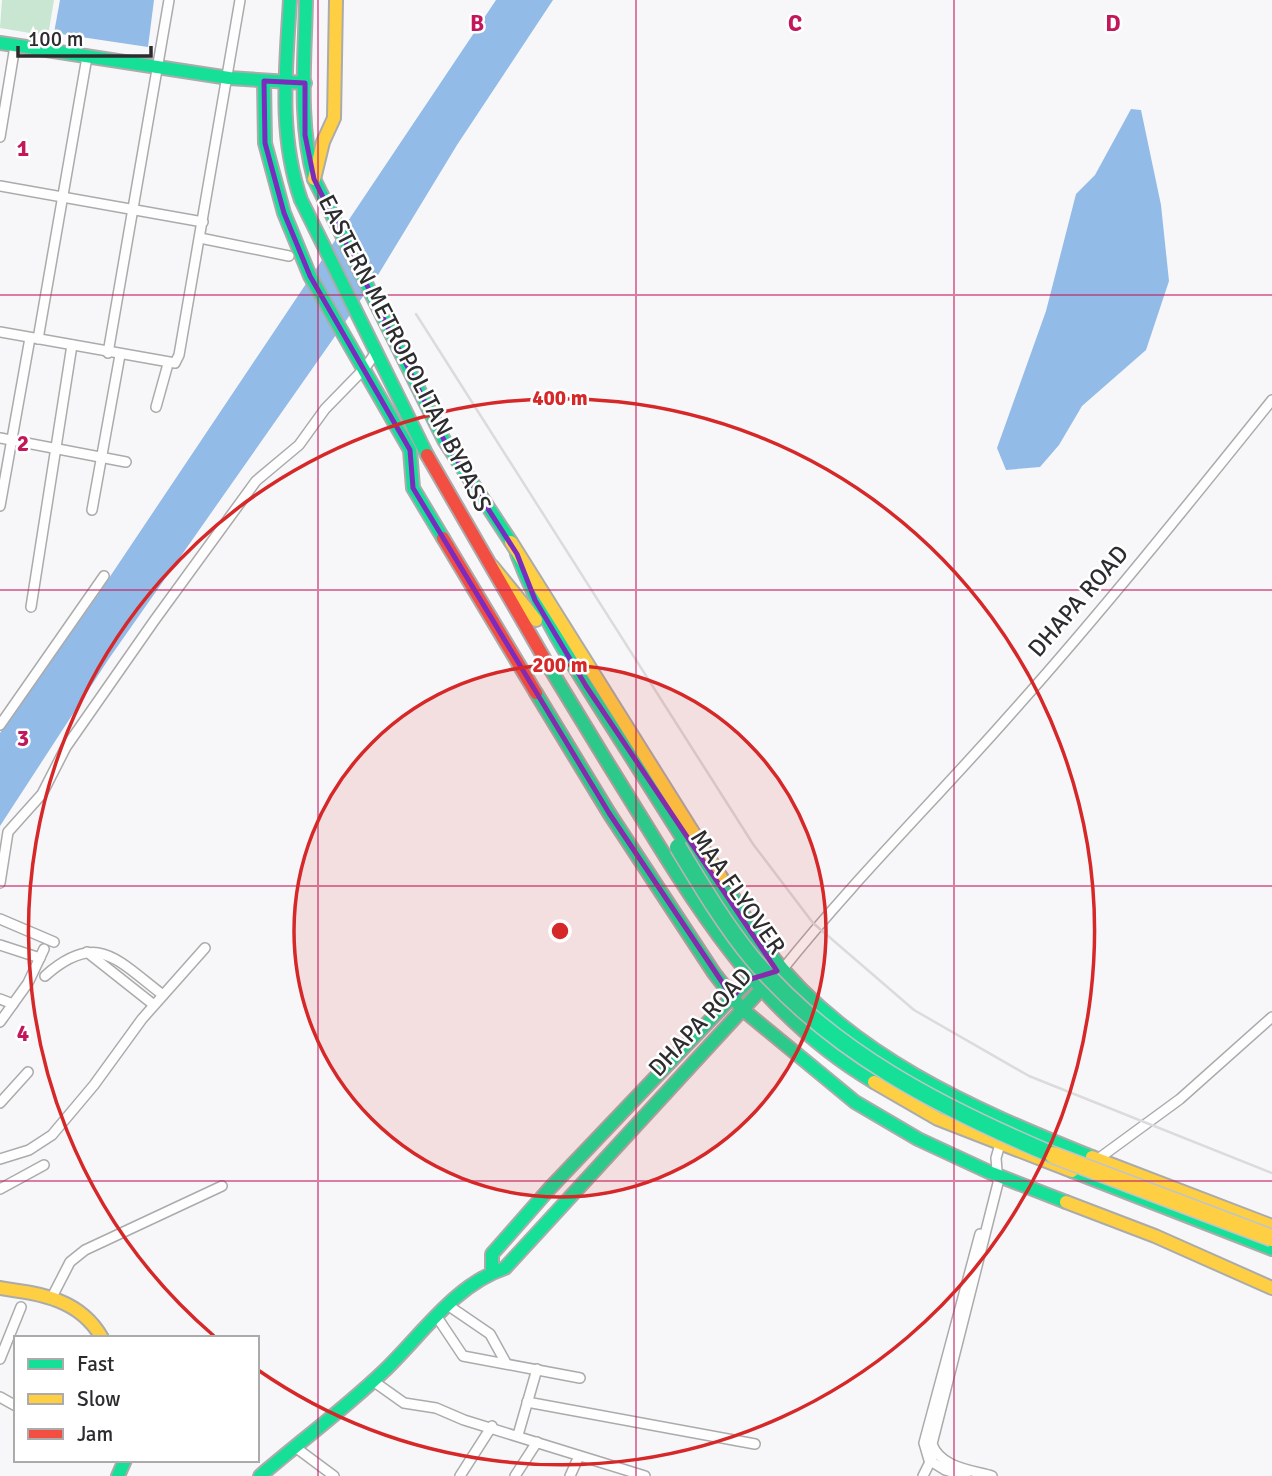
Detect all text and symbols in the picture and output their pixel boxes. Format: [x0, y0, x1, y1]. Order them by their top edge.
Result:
text: B [470, 9, 484, 38]
text: C [788, 9, 802, 38]
text: D [1105, 9, 1121, 38]
scale bar [18, 14, 150, 58]
text: 100 m [28, 26, 83, 52]
text: 1 [17, 134, 29, 163]
street label: EASTERN METROPOLITAN BYPASS [312, 189, 498, 517]
text: 400 m [532, 385, 588, 411]
text: 2 [17, 429, 29, 458]
street label: DHAPA ROAD [1021, 539, 1135, 663]
text: 200 m [532, 652, 588, 678]
text: 3 [17, 724, 29, 753]
street label: MAA FLYOVER [684, 824, 792, 960]
centre of rings [548, 919, 572, 943]
street label: DHAPA ROAD [642, 961, 758, 1083]
text: 4 [17, 1019, 29, 1048]
legend [14, 1336, 259, 1462]
text: Fast [77, 1351, 114, 1377]
text: Slow [77, 1386, 121, 1412]
text: Jam [77, 1421, 113, 1447]

